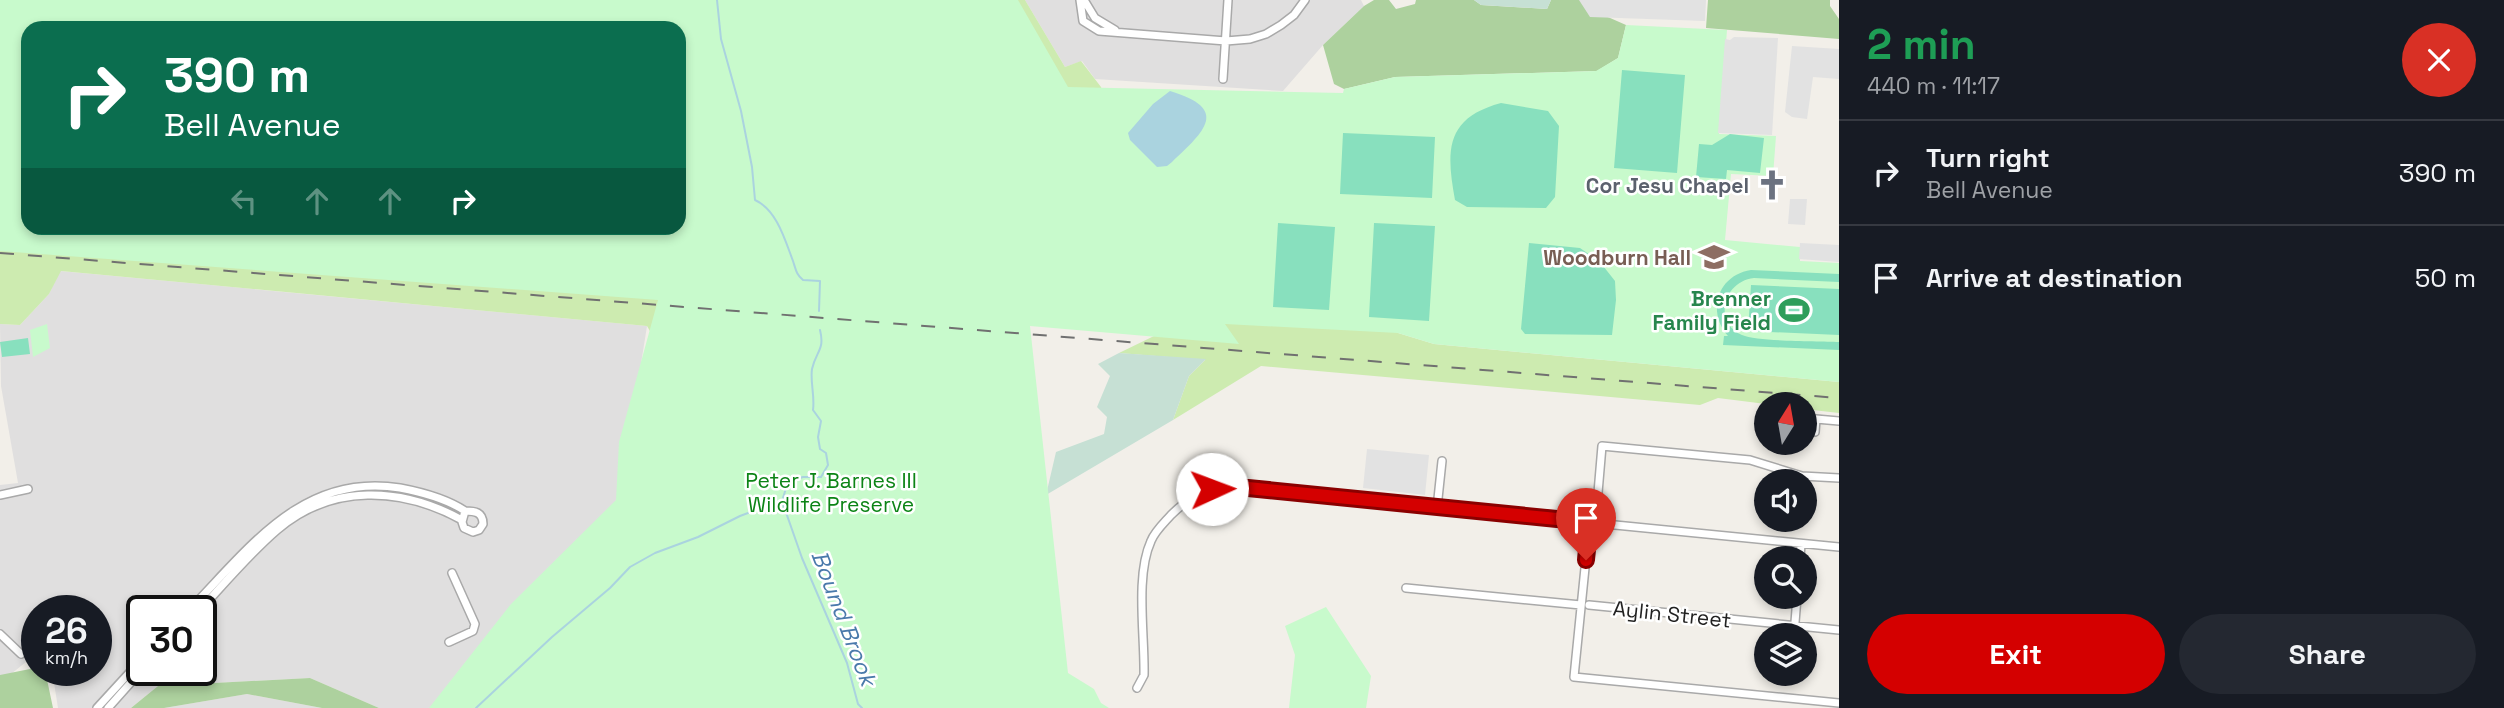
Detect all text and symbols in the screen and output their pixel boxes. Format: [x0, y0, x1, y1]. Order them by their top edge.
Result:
text: 2 min [1867, 18, 1976, 71]
button: close [2402, 23, 2476, 97]
text: 390 m [164, 44, 310, 106]
icon: right [49, 49, 140, 140]
text: 440 m · 11:17 [1867, 71, 2000, 101]
text: Bell Avenue [164, 105, 341, 145]
text: Turn right [1926, 141, 2050, 175]
icon: right [1867, 154, 1905, 192]
text: 390 m [2399, 156, 2476, 190]
church icon: Cor Jesu Chapel [1755, 168, 1789, 202]
place label: Cor Jesu Chapel [1586, 172, 1749, 199]
text: Bell Avenue [1926, 175, 2053, 205]
icon: left [225, 182, 263, 220]
icon: ahead [298, 182, 336, 220]
icon: ahead [371, 182, 409, 220]
icon: right [444, 182, 482, 220]
school or university icon: Woodburn Hall [1697, 240, 1731, 274]
place label: Woodburn Hall [1543, 244, 1691, 271]
icon: arrive [1867, 259, 1905, 297]
text: Arrive at destination [1926, 261, 2183, 295]
text: 50 m [2415, 261, 2476, 295]
place label: Brenner Family Field [1653, 285, 1771, 336]
sports icon: Brenner Family Field [1777, 293, 1811, 327]
north arrow [1754, 392, 1816, 455]
map controls [1754, 392, 1817, 686]
position arrow [1175, 452, 1249, 526]
park label: Peter J. Barnes III Wildlife Preserve [745, 467, 917, 518]
button: sound [1754, 469, 1817, 532]
pin [1556, 488, 1616, 560]
icon: arrive [1567, 499, 1605, 537]
water label: Bound Brook [804, 546, 884, 692]
button: search [1754, 546, 1817, 609]
street label: Aylin Street [1612, 594, 1732, 634]
speed limit sign: 30 [126, 595, 217, 686]
text: 26 [45, 609, 88, 653]
button: Exit [1867, 614, 2165, 694]
button: Share [2179, 614, 2476, 694]
button: layers [1754, 623, 1817, 686]
text: km/h [45, 646, 88, 669]

